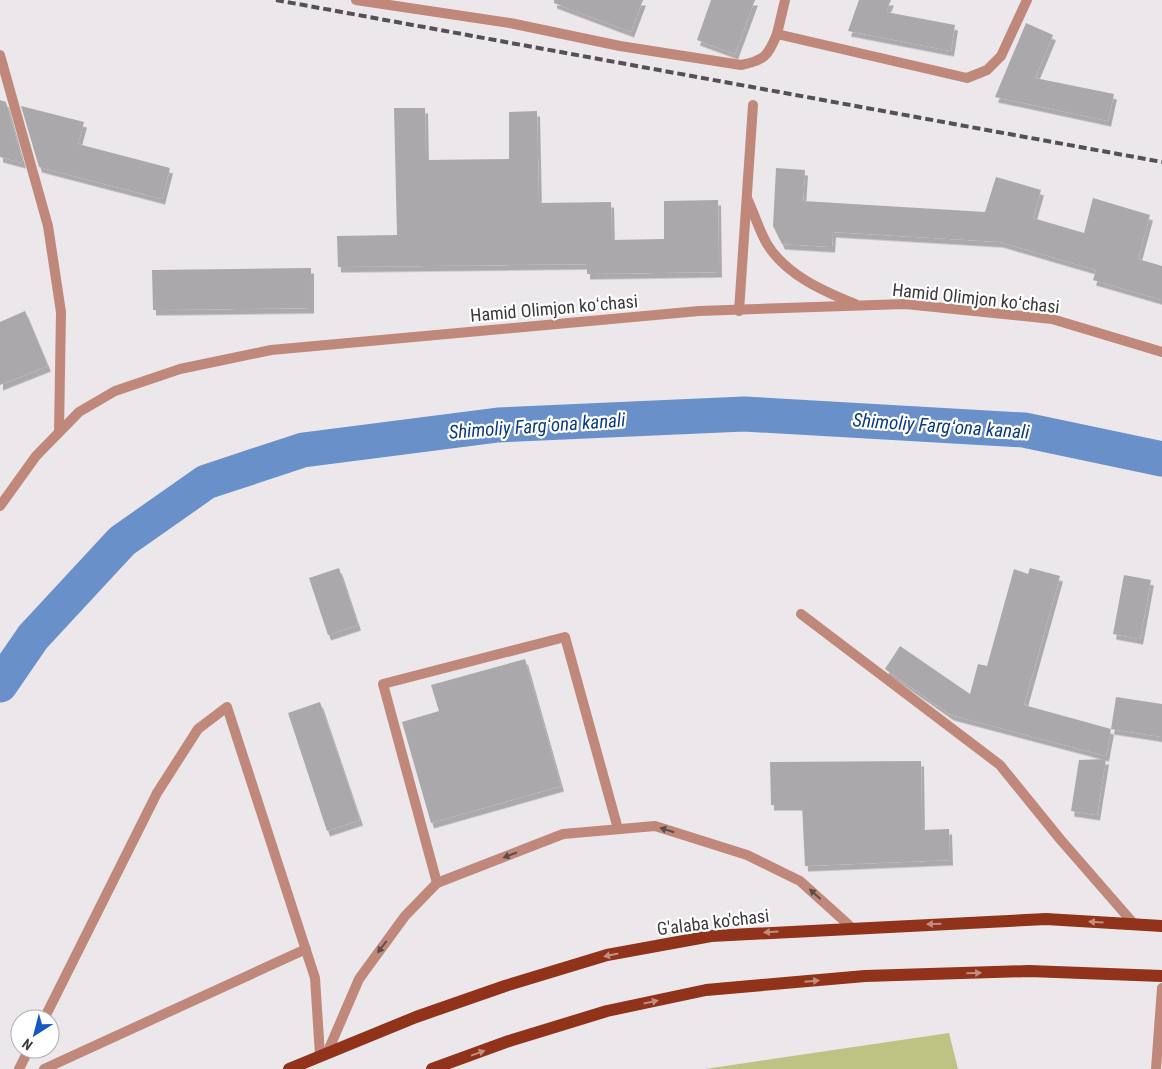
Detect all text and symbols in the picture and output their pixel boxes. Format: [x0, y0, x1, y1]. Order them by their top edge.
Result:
street label: Hamid Olimjon koʻchasi [891, 279, 1061, 317]
street label: Hamid Olimjon koʻchasi [469, 290, 639, 326]
water label: Shimoliy Fargʻona kanali [448, 408, 627, 444]
water label: Shimoliy Fargʻona kanali [852, 408, 1031, 444]
one-way arrow [660, 826, 675, 833]
one-way arrow [502, 851, 517, 859]
one-way arrow [809, 888, 821, 900]
street label: G'alaba ko'chasi [656, 905, 770, 939]
one-way arrow [1088, 918, 1104, 926]
one-way arrow [925, 920, 941, 928]
one-way arrow [763, 929, 779, 937]
one-way arrow [376, 940, 387, 953]
one-way arrow [602, 951, 618, 959]
one-way arrow [966, 969, 982, 977]
one-way arrow [804, 977, 820, 985]
one-way arrow [643, 998, 658, 1006]
north arrow [10, 1009, 60, 1059]
text: N [19, 1036, 36, 1054]
one-way arrow [471, 1048, 486, 1056]

